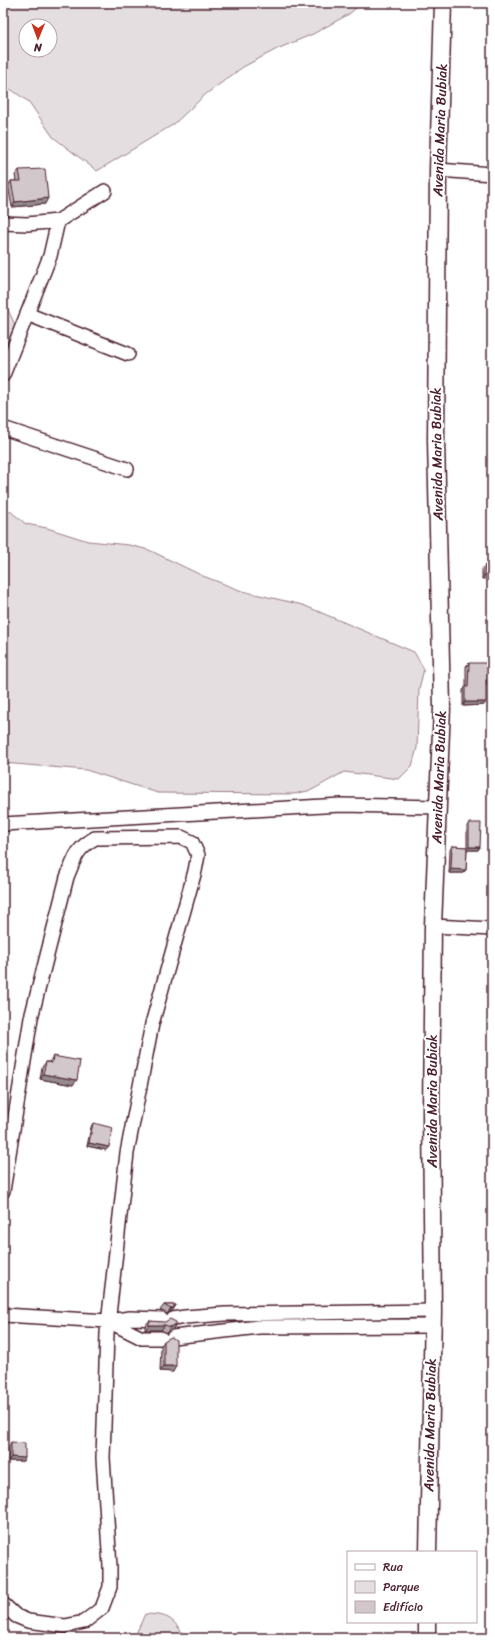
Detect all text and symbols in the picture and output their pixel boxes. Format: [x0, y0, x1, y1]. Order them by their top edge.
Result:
north arrow [18, 18, 58, 58]
text: N [33, 38, 43, 57]
street label: Avenida Maria Bubiak [425, 63, 455, 198]
street label: Avenida Maria Bubiak [423, 387, 451, 522]
street label: Avenida Maria Bubiak [424, 710, 454, 845]
street label: Avenida Maria Bubiak [420, 1034, 445, 1169]
street label: Avenida Maria Bubiak [416, 1358, 444, 1493]
legend [347, 1551, 477, 1623]
text: Rua [383, 1556, 404, 1578]
text: Parque [383, 1576, 420, 1598]
text: Edifício [383, 1596, 423, 1618]

